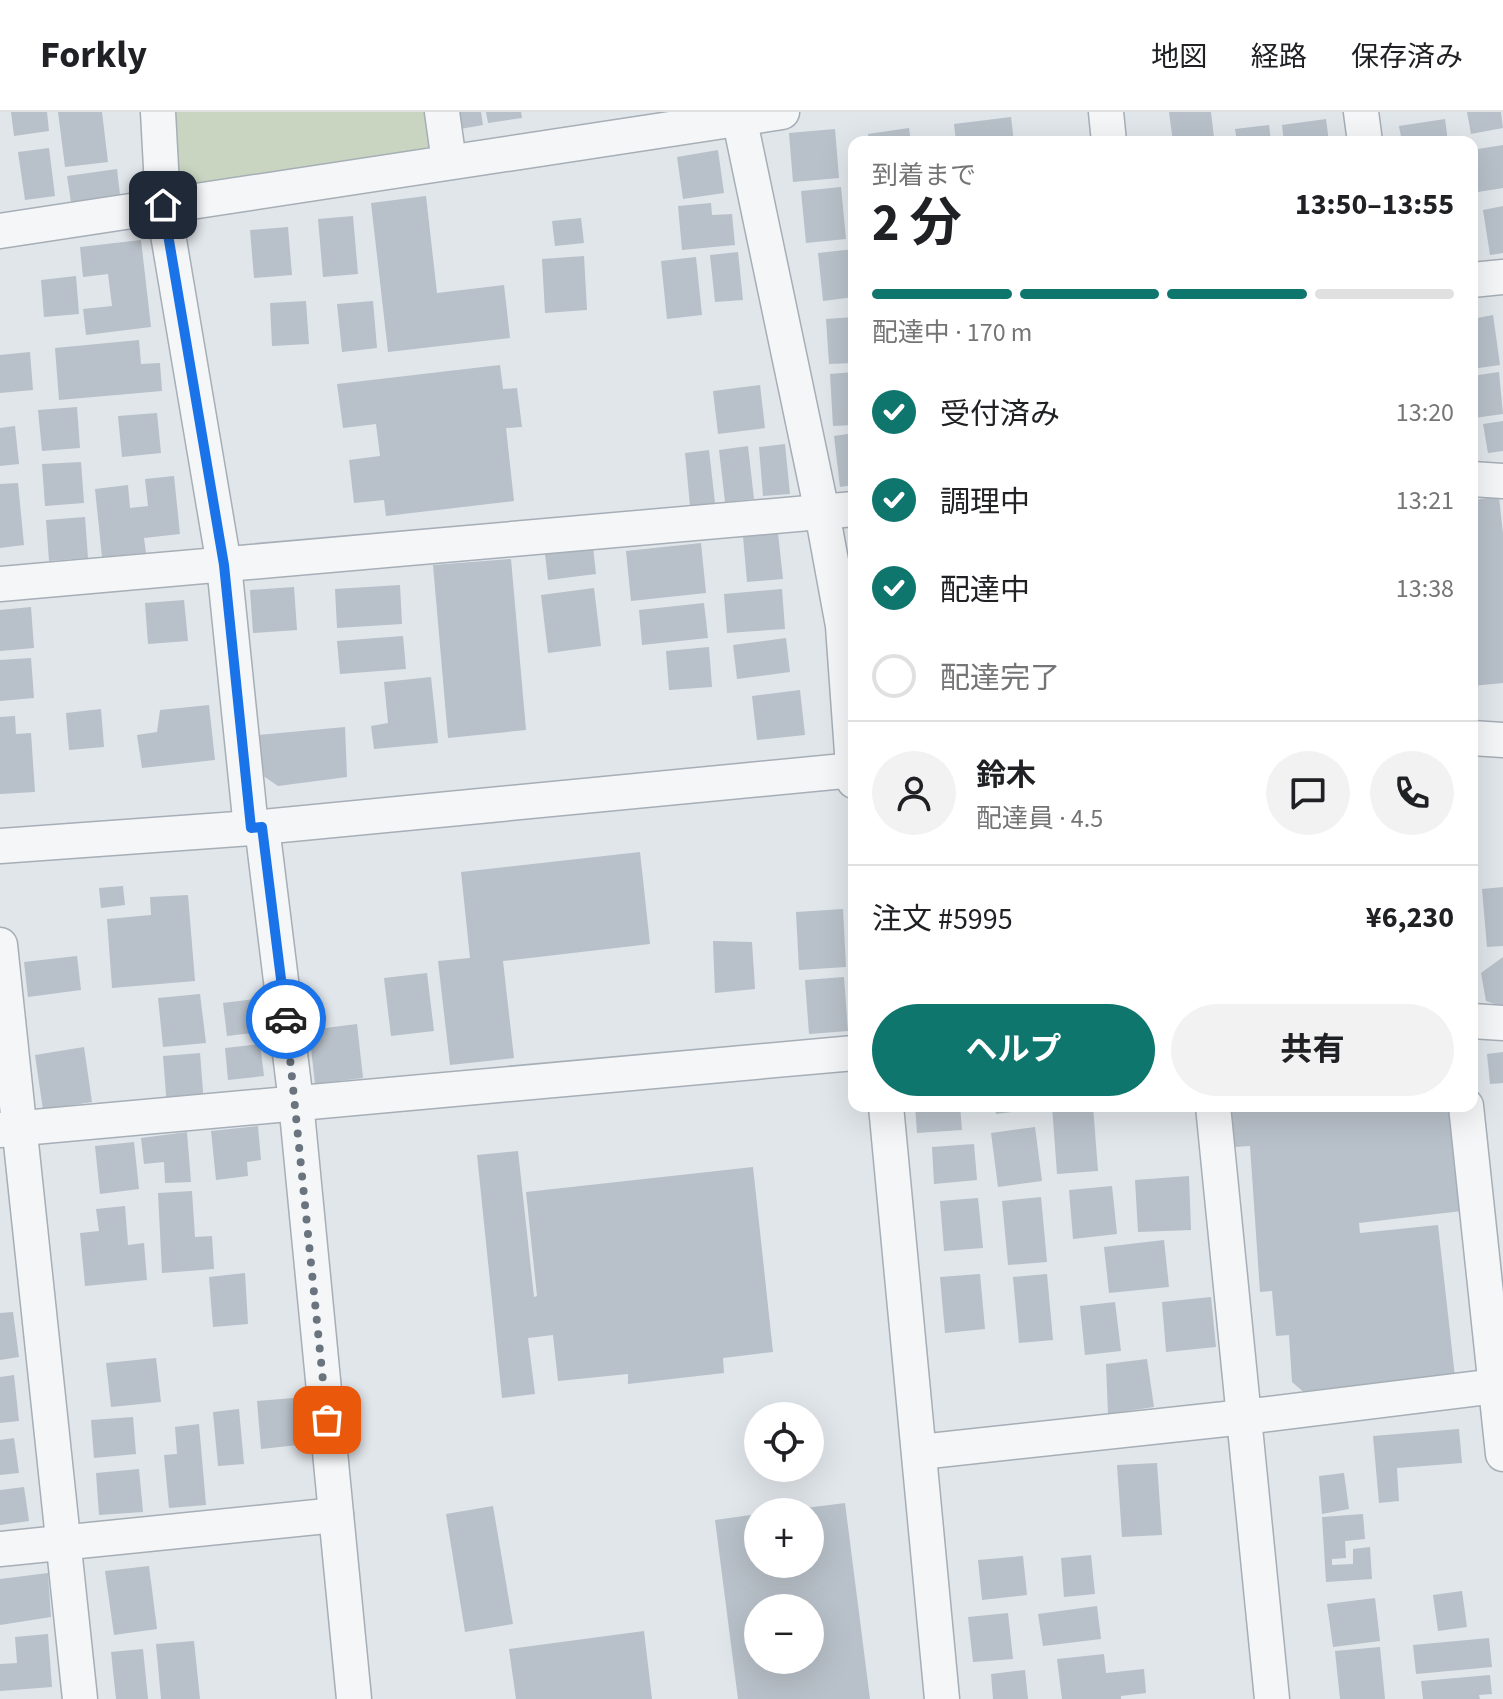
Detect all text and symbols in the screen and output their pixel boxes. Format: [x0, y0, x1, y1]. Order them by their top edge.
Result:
text: Forkly [40, 28, 147, 82]
text: 地図 [1151, 37, 1207, 77]
text: 経路 [1251, 37, 1307, 77]
text: 保存済み [1351, 37, 1463, 77]
text: 到着まで [872, 157, 976, 194]
pin [129, 171, 197, 239]
icon: home [141, 183, 185, 227]
text: 13:50–13:55 [1295, 183, 1454, 226]
text: 2 分 [872, 187, 962, 261]
text: 配達中 · 170 m [872, 314, 1032, 351]
icon: check [872, 390, 916, 434]
text: 受付済み [940, 393, 1060, 436]
text: 13:20 [1396, 394, 1454, 431]
icon: check [872, 478, 916, 522]
text: 調理中 [940, 481, 1030, 524]
text: 13:21 [1396, 482, 1454, 519]
icon: check [872, 566, 916, 610]
text: 配達中 [940, 569, 1030, 612]
text: 13:38 [1396, 570, 1454, 607]
text: 配達完了 [940, 657, 1060, 700]
button: person [872, 751, 956, 835]
button: chat [1266, 751, 1350, 835]
button: phone [1370, 751, 1454, 835]
text: 鈴木 [976, 754, 1036, 797]
text: 配達員 · 4.5 [976, 800, 1103, 837]
text: ¥6,230 [1366, 896, 1454, 939]
text: 注文 #5995 [872, 898, 1013, 941]
courier [246, 979, 326, 1059]
icon: car [264, 997, 308, 1041]
button: ヘルプ [872, 1004, 1155, 1096]
button: 共有 [1171, 1004, 1454, 1096]
pin [293, 1386, 361, 1454]
icon: bag [305, 1398, 349, 1442]
map controls [744, 1402, 824, 1674]
button: locate [744, 1402, 824, 1482]
button: + [744, 1498, 824, 1578]
button: − [744, 1594, 824, 1674]

